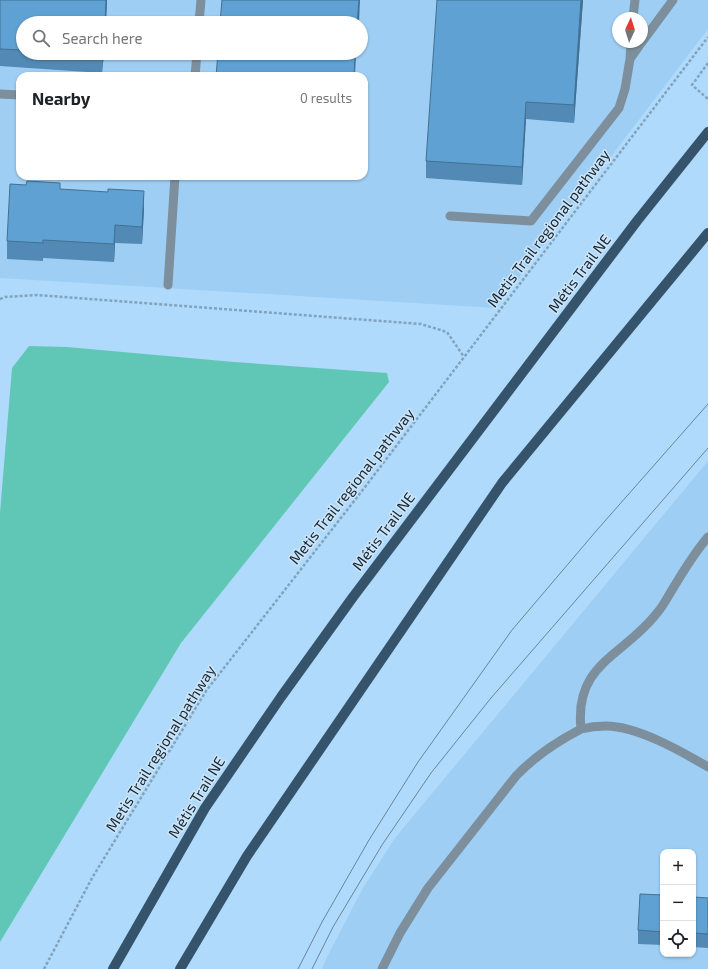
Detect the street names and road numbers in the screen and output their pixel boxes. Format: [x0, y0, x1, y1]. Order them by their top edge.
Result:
street label: Metis Trail regional pathway [483, 146, 613, 310]
street label: Métis Trail NE [544, 230, 614, 316]
street label: Metis Trail regional pathway [285, 404, 417, 567]
street label: Métis Trail NE [348, 488, 418, 574]
street label: Metis Trail regional pathway [101, 661, 219, 834]
street label: Métis Trail NE [164, 753, 228, 841]

